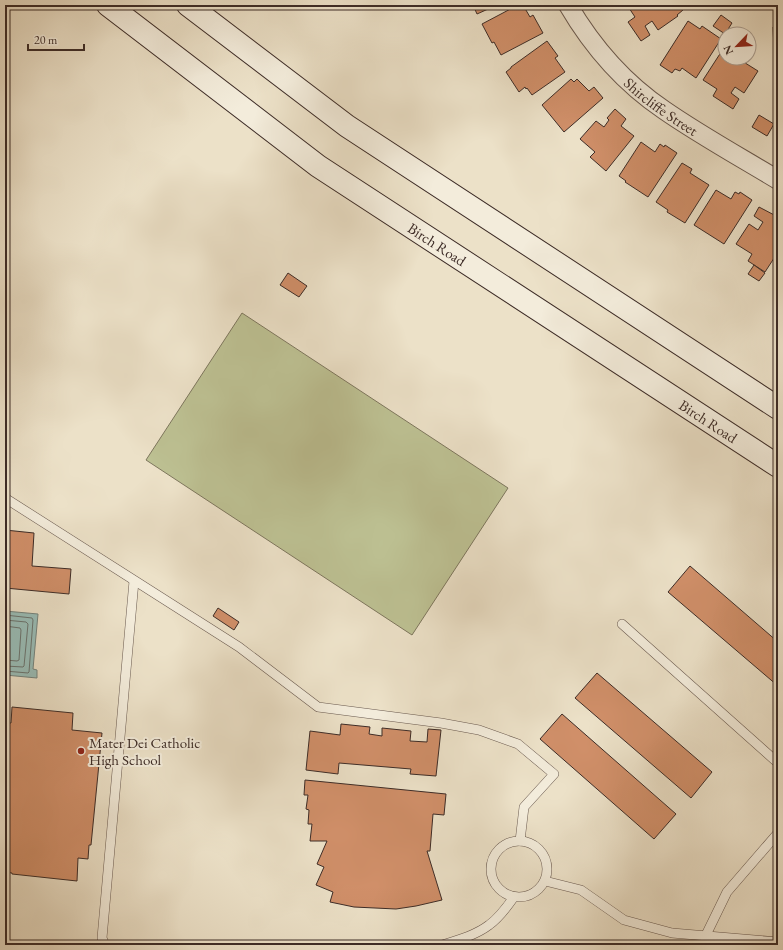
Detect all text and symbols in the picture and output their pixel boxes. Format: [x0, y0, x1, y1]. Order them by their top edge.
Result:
scale bar [28, 26, 84, 52]
north arrow [717, 26, 757, 66]
text: 20 m [34, 32, 58, 48]
text: N [720, 43, 736, 57]
street label: Shircliffe Street [620, 73, 702, 140]
street label: Birch Road [405, 218, 470, 270]
street label: Birch Road [676, 395, 742, 447]
place label: Mater Dei Catholic High School [89, 733, 200, 769]
marker: Mater Dei Catholic High School [76, 746, 86, 756]

